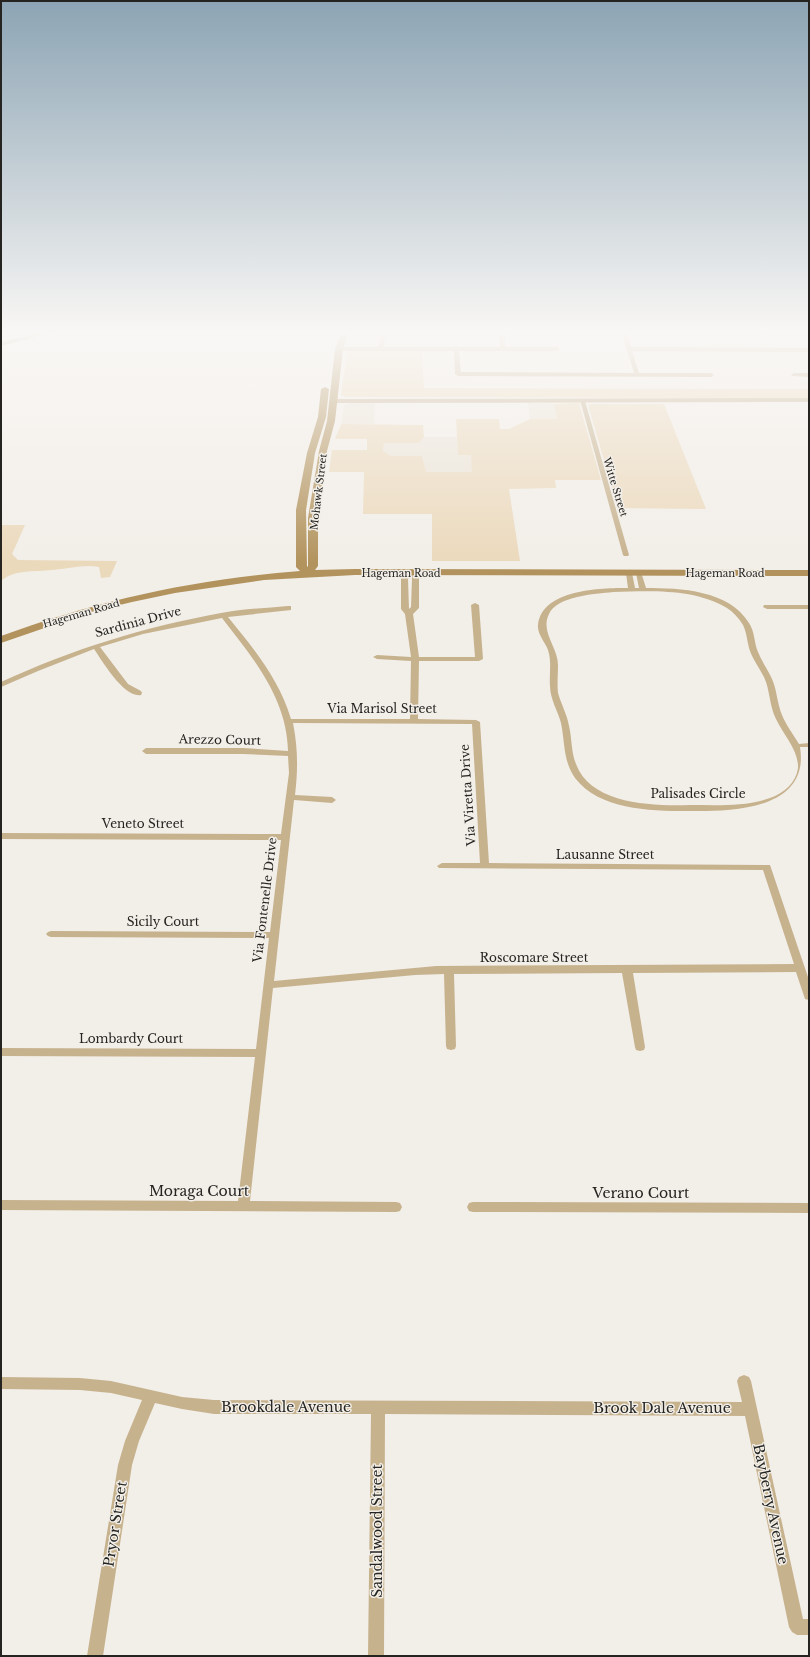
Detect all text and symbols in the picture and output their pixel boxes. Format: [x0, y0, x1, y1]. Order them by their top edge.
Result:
street label: Mohawk Street [307, 453, 330, 531]
street label: Witte Street [600, 455, 631, 519]
street label: Hageman Road [361, 567, 441, 580]
street label: Hageman Road [685, 567, 765, 580]
street label: Hageman Road [41, 596, 121, 631]
street label: Sardinia Drive [93, 603, 183, 640]
street label: Via Marisol Street [326, 701, 437, 716]
street label: Arezzo Court [178, 731, 262, 748]
street label: Via Viretta Drive [456, 743, 479, 847]
street label: Palisades Circle [650, 786, 746, 801]
street label: Veneto Street [101, 816, 185, 831]
street label: Via Fontenelle Drive [249, 836, 280, 964]
street label: Lausanne Street [556, 847, 655, 862]
street label: Sicily Court [127, 914, 200, 929]
street label: Roscomare Street [480, 950, 589, 965]
street label: Lombardy Court [79, 1031, 184, 1046]
street label: Moraga Court [149, 1182, 250, 1200]
street label: Verano Court [592, 1184, 690, 1202]
street label: Brookdale Avenue [221, 1398, 351, 1416]
street label: Brook Dale Avenue [593, 1399, 731, 1417]
street label: Bayberry Avenue [749, 1442, 793, 1566]
street label: Sandalwood Street [368, 1463, 386, 1598]
street label: Pryor Street [99, 1479, 131, 1568]

